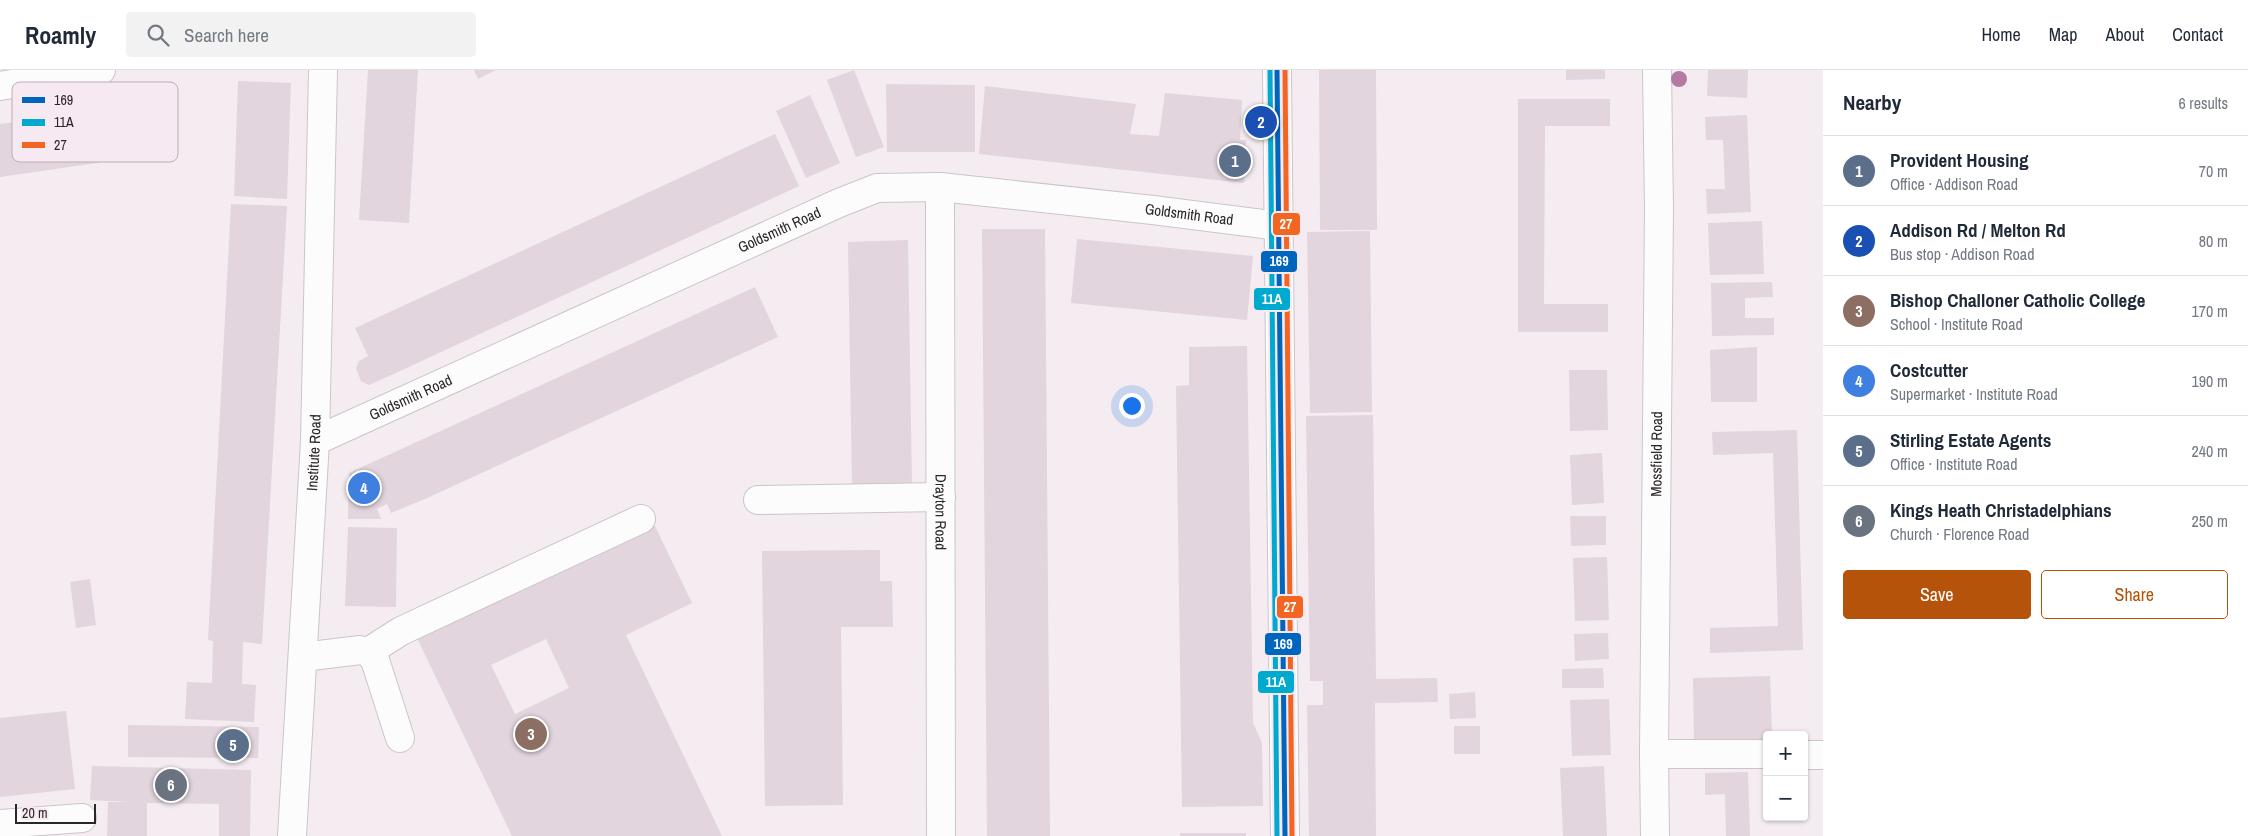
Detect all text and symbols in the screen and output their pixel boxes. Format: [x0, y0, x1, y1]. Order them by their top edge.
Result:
search box [126, 12, 476, 57]
text: Roamly [25, 19, 96, 51]
icon: search [144, 21, 172, 49]
text: Search here [184, 22, 269, 48]
text: Home [1981, 22, 2021, 47]
text: Map [2049, 22, 2078, 47]
text: About [2106, 22, 2144, 47]
text: Contact [2172, 22, 2223, 47]
legend [12, 82, 178, 162]
text: Nearby [1843, 88, 1901, 117]
text: 169 [54, 91, 73, 109]
text: 6 results [2178, 92, 2228, 114]
pin: 2 [1245, 103, 1277, 141]
text: 11A [54, 113, 74, 131]
text: 27 [54, 136, 67, 154]
pin: 1 [1219, 142, 1251, 180]
text: Provident Housing [1890, 147, 2029, 173]
text: 1 [1855, 160, 1863, 182]
text: 70 m [2199, 160, 2228, 182]
text: Office · Addison Road [1890, 173, 2018, 195]
street label: Goldsmith Road [1144, 198, 1235, 230]
street label: Goldsmith Road [734, 202, 824, 258]
line badge: 27 [1272, 212, 1301, 236]
text: 27 [1280, 215, 1293, 233]
text: Addison Rd / Melton Rd [1890, 217, 2066, 243]
text: 2 [1855, 230, 1863, 252]
text: 80 m [2199, 230, 2228, 252]
text: Bus stop · Addison Road [1890, 243, 2034, 265]
line badge: 169 [1260, 250, 1298, 273]
text: 169 [1269, 252, 1289, 270]
line badge: 11A [1253, 287, 1291, 311]
text: Bishop Challoner Catholic College [1890, 287, 2145, 313]
text: 11A [1262, 290, 1283, 308]
text: 3 [1855, 300, 1863, 322]
text: 170 m [2192, 300, 2228, 322]
text: School · Institute Road [1890, 313, 2023, 335]
text: Costcutter [1890, 357, 1968, 383]
street label: Goldsmith Road [366, 369, 455, 425]
text: 4 [1855, 370, 1863, 392]
text: 190 m [2192, 370, 2228, 392]
text: Supermarket · Institute Road [1890, 383, 2058, 405]
your location [1119, 393, 1145, 419]
street label: Mossfield Road [1645, 411, 1667, 497]
street label: Institute Road [301, 414, 326, 491]
text: Stirling Estate Agents [1890, 427, 2051, 453]
text: 5 [1855, 440, 1863, 462]
text: 240 m [2192, 440, 2228, 462]
text: Office · Institute Road [1890, 453, 2017, 475]
pin: 4 [348, 469, 380, 507]
street label: Drayton Road [930, 474, 952, 550]
text: Kings Heath Christadelphians [1890, 497, 2112, 523]
text: 6 [1855, 510, 1863, 532]
text: 250 m [2192, 510, 2228, 532]
text: Church · Florence Road [1890, 523, 2029, 545]
button: Save [1843, 570, 2031, 619]
button: Share [2041, 570, 2228, 619]
line badge: 27 [1276, 595, 1304, 619]
text: 27 [1284, 598, 1297, 616]
line badge: 169 [1264, 632, 1302, 656]
text: 169 [1273, 635, 1293, 653]
line badge: 11A [1257, 670, 1295, 694]
text: 11A [1266, 673, 1287, 691]
pin: 3 [515, 715, 547, 753]
pin: 5 [217, 726, 249, 764]
map controls [1763, 731, 1808, 821]
button: + [1763, 731, 1808, 776]
pin: 6 [155, 766, 187, 804]
button: − [1763, 776, 1808, 821]
scale bar [15, 801, 96, 824]
text: 20 m [22, 804, 48, 822]

